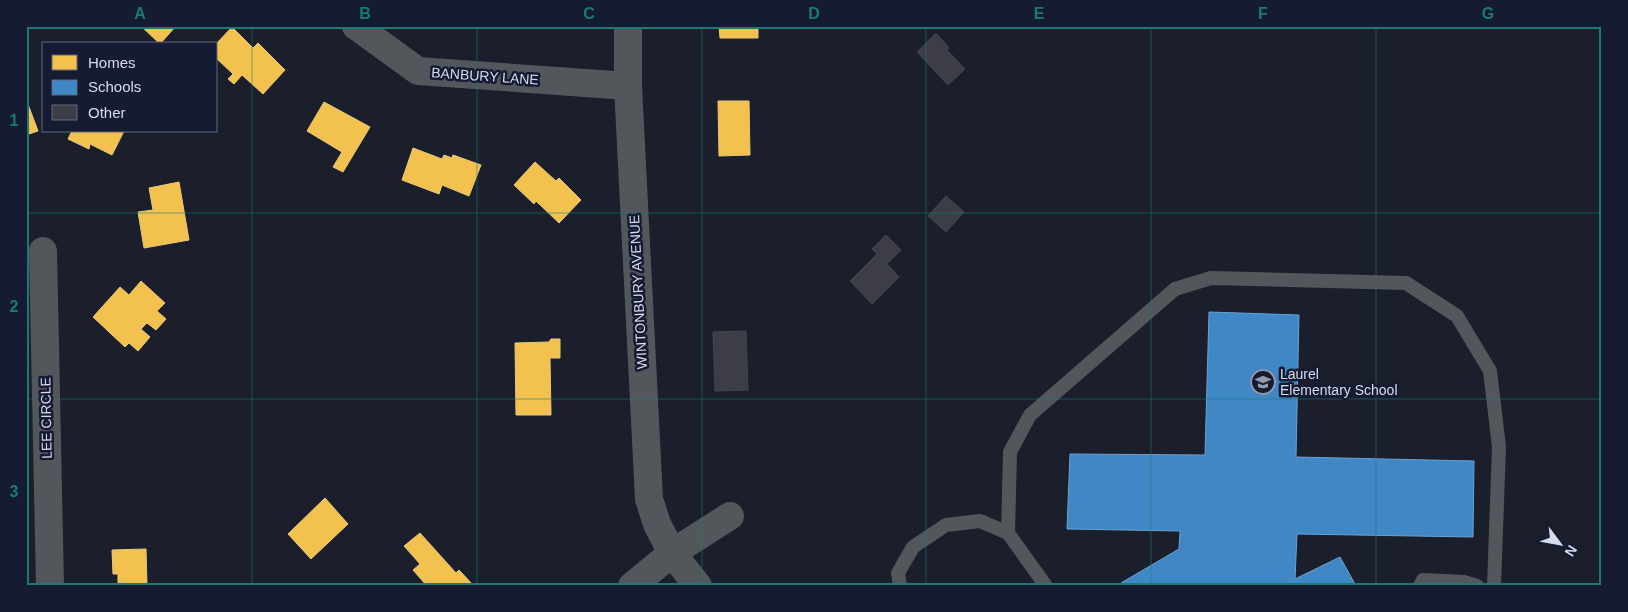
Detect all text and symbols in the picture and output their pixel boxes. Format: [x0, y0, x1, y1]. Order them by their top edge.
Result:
text: A [134, 5, 146, 22]
text: B [359, 5, 371, 22]
text: C [583, 5, 595, 22]
text: D [808, 5, 820, 22]
text: E [1034, 5, 1045, 22]
text: F [1258, 5, 1268, 22]
text: G [1482, 5, 1494, 22]
legend [42, 42, 218, 132]
text: Homes [88, 54, 136, 71]
street label: BANBURY LANE [431, 64, 539, 88]
text: Schools [88, 78, 141, 95]
text: Other [88, 104, 126, 121]
text: 1 [10, 112, 19, 129]
street label: WINTONBURY AVENUE [626, 214, 650, 370]
text: 2 [10, 298, 19, 315]
place label: Laurel Elementary School [1280, 366, 1398, 398]
school or university icon: Laurel Elementary School [1250, 369, 1276, 395]
street label: LEE CIRCLE [37, 377, 55, 459]
text: 3 [10, 483, 19, 500]
north arrow [1536, 520, 1586, 570]
text: N [1562, 542, 1580, 559]

